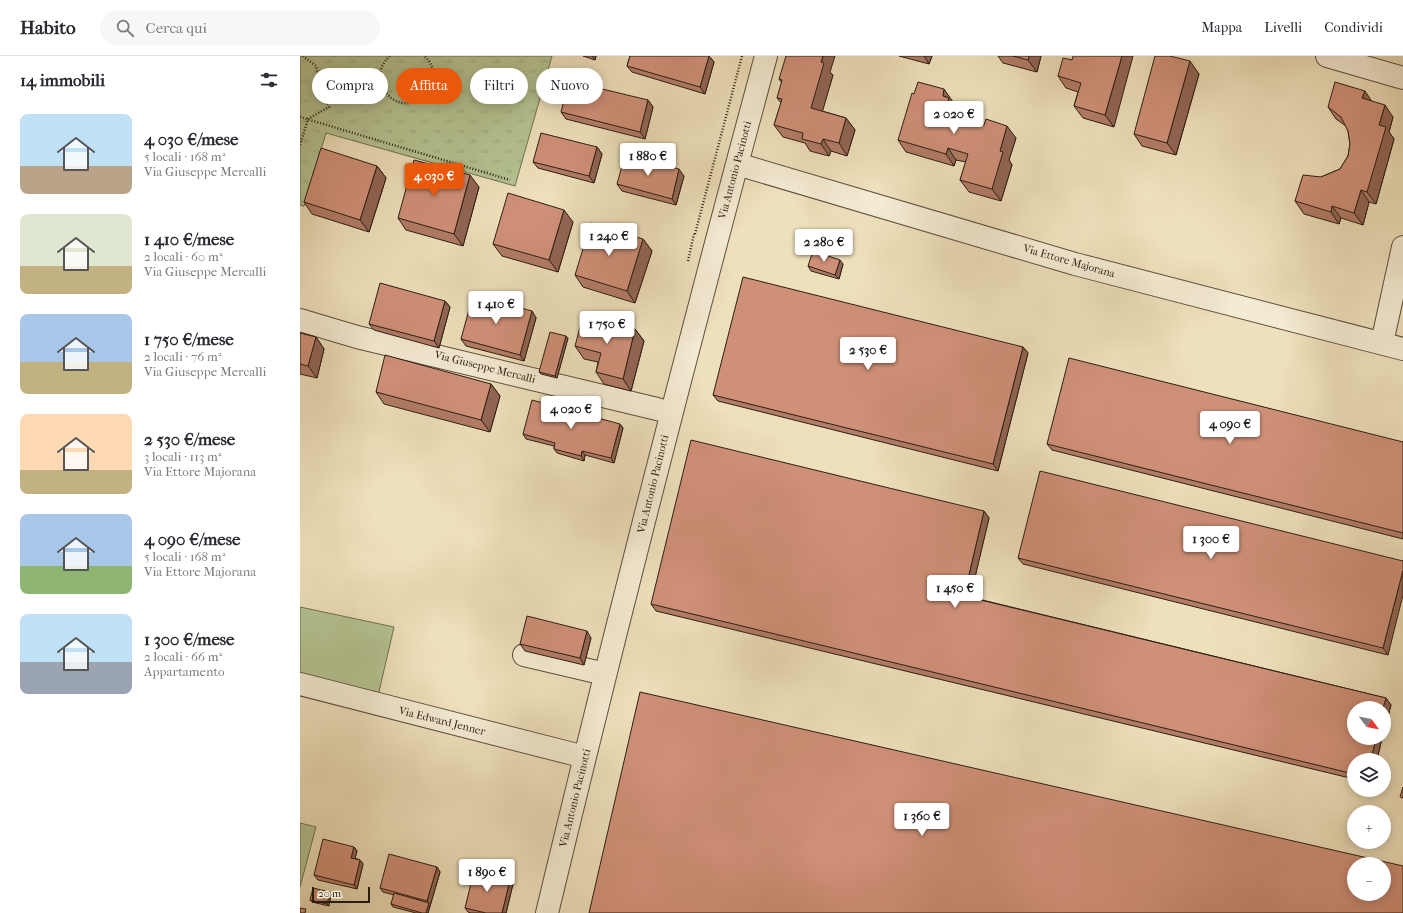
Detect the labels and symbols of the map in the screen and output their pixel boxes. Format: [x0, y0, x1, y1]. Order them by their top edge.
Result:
pin: 2 020 € [917, 101, 991, 135]
street label: Via Antonio Pacinotti [715, 119, 755, 221]
pin: 1 880 € [611, 143, 685, 177]
pin: 4 030 € [397, 163, 471, 197]
pin: 1 240 € [572, 223, 646, 257]
pin: 2 280 € [787, 229, 861, 263]
street label: Via Ettore Majorana [1021, 241, 1117, 281]
pin: 1 410 € [459, 291, 533, 325]
pin: 1 750 € [570, 311, 644, 345]
pin: 2 530 € [831, 337, 905, 371]
street label: Via Giuseppe Mercalli [432, 348, 538, 386]
pin: 4 020 € [534, 396, 608, 430]
pin: 4 090 € [1193, 411, 1267, 445]
street label: Via Antonio Pacinotti [634, 433, 672, 535]
pin: 1 300 € [1174, 526, 1248, 560]
pin: 1 450 € [918, 575, 992, 609]
north arrow [1347, 701, 1391, 745]
street label: Via Edward Jenner [396, 704, 487, 738]
street label: Via Antonio Pacinotti [556, 747, 594, 849]
pin: 1 360 € [885, 803, 959, 837]
pin: 1 890 € [450, 859, 524, 893]
scale bar [312, 885, 370, 904]

